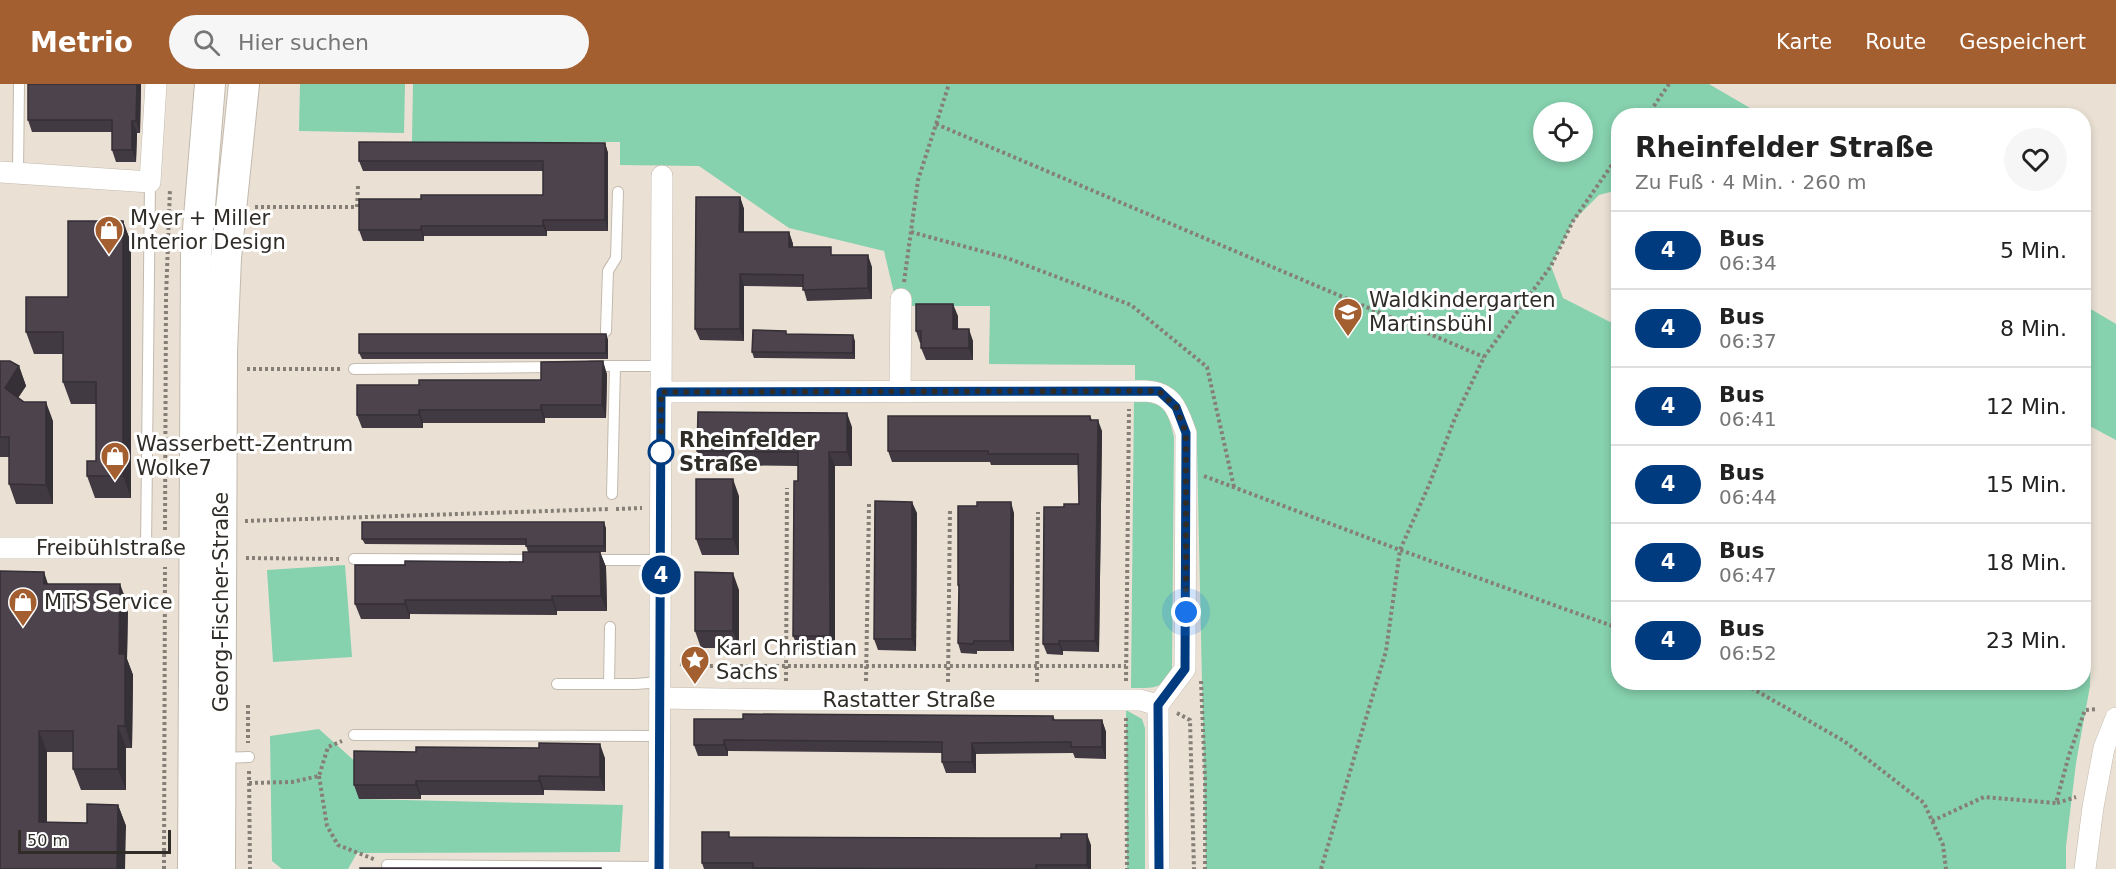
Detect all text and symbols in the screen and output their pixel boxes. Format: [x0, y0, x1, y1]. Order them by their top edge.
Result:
search box [169, 15, 589, 69]
text: Metrio [30, 26, 133, 59]
icon: search [190, 26, 223, 59]
text: Hier suchen [238, 30, 369, 55]
text: Karte [1776, 30, 1832, 54]
text: Route [1865, 30, 1926, 54]
text: Gespeichert [1959, 30, 2086, 54]
map controls [1533, 102, 1593, 162]
button: locate [1533, 102, 1593, 162]
button: heart [2004, 128, 2067, 191]
text: Rheinfelder Straße [1635, 131, 1934, 164]
text: Zu Fuß · 4 Min. · 260 m [1635, 170, 1867, 194]
place label: Myer + Miller Interior Design [130, 206, 286, 254]
shop icon: Myer + Miller Interior Design [93, 214, 125, 256]
text: Bus [1719, 226, 1765, 251]
text: 4 [1661, 238, 1675, 262]
text: 5 Min. [2000, 238, 2067, 263]
text: 06:34 [1719, 251, 1777, 275]
place label: Waldkindergarten Martinsbühl [1369, 288, 1556, 336]
school or university icon: Waldkindergarten Martinsbühl [1332, 296, 1364, 338]
text: Bus [1719, 304, 1765, 329]
text: 4 [1661, 316, 1675, 340]
text: 8 Min. [2000, 316, 2067, 341]
text: 06:37 [1719, 329, 1777, 353]
text: Bus [1719, 382, 1765, 407]
text: 4 [1661, 394, 1675, 418]
text: 12 Min. [1986, 394, 2067, 419]
text: 06:41 [1719, 407, 1777, 431]
place label: Rheinfelder Straße [679, 428, 817, 476]
place label: Wasserbett-Zentrum Wolke7 [136, 432, 353, 480]
marker: Rheinfelder Straße [648, 439, 674, 465]
shop icon: Wasserbett-Zentrum Wolke7 [99, 440, 131, 482]
text: Bus [1719, 460, 1765, 485]
text: 4 [1661, 472, 1675, 496]
text: 15 Min. [1986, 472, 2067, 497]
text: 06:44 [1719, 485, 1777, 509]
street label: Georg-Fischer-Straße [209, 492, 233, 712]
street label: Freibühlstraße [36, 536, 186, 560]
text: Bus [1719, 538, 1765, 563]
text: 4 [1661, 550, 1675, 574]
text: 18 Min. [1986, 550, 2067, 575]
line badge: 4 [642, 556, 680, 594]
text: 4 [654, 563, 668, 587]
text: 06:47 [1719, 563, 1777, 587]
shop icon: MTS Service [7, 586, 39, 628]
place label: MTS Service [44, 590, 173, 614]
your location [1171, 597, 1201, 627]
text: Bus [1719, 616, 1765, 641]
text: 4 [1661, 628, 1675, 652]
text: 23 Min. [1986, 628, 2067, 653]
place label: Karl Christian Sachs [716, 636, 857, 684]
text: 06:52 [1719, 641, 1777, 665]
place icon: Karl Christian Sachs [679, 644, 711, 686]
street label: Rastatter Straße [823, 688, 995, 712]
scale bar [18, 827, 171, 854]
text: 50 m [27, 831, 68, 850]

